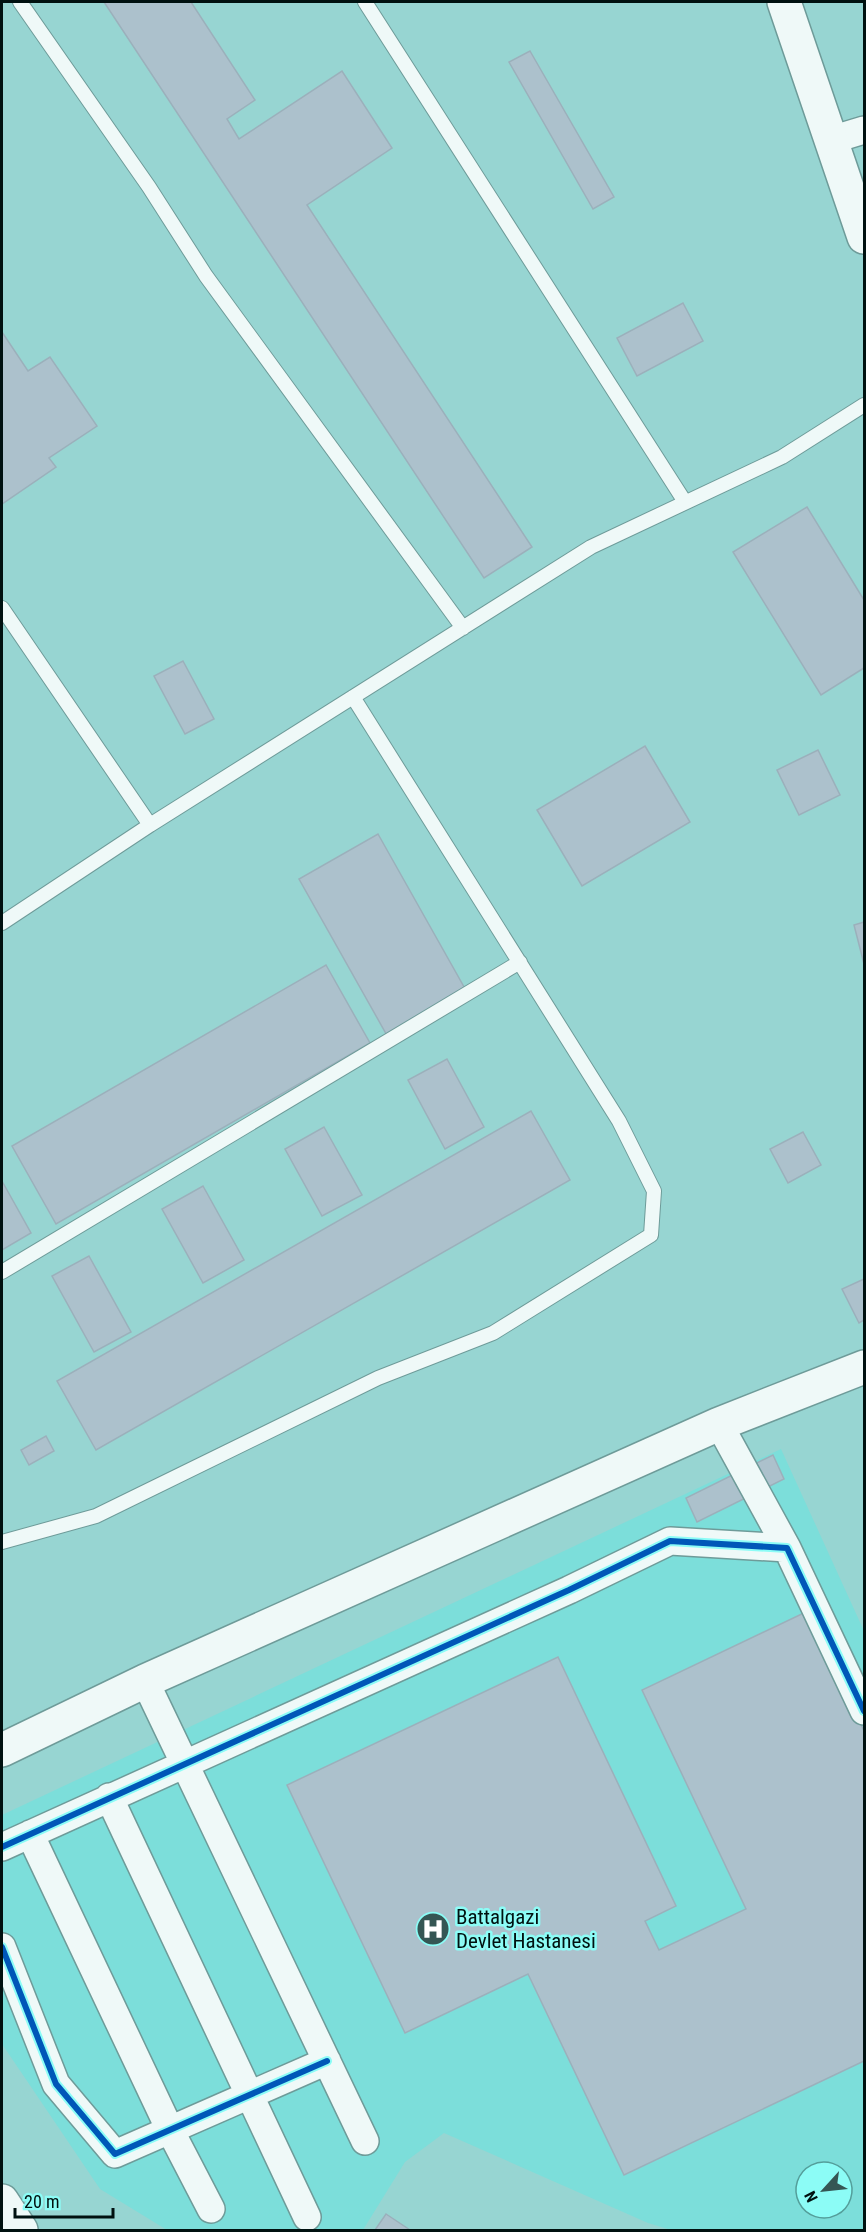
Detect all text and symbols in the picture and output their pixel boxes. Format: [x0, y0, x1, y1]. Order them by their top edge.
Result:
place label: Battalgazi Devlet Hastanesi [456, 1905, 596, 1953]
hospital icon: Battalgazi Devlet Hastanesi [415, 1911, 451, 1947]
north arrow [794, 2160, 854, 2220]
scale bar [15, 2181, 112, 2219]
text: N [800, 2188, 822, 2205]
text: 20 m [24, 2191, 59, 2212]

